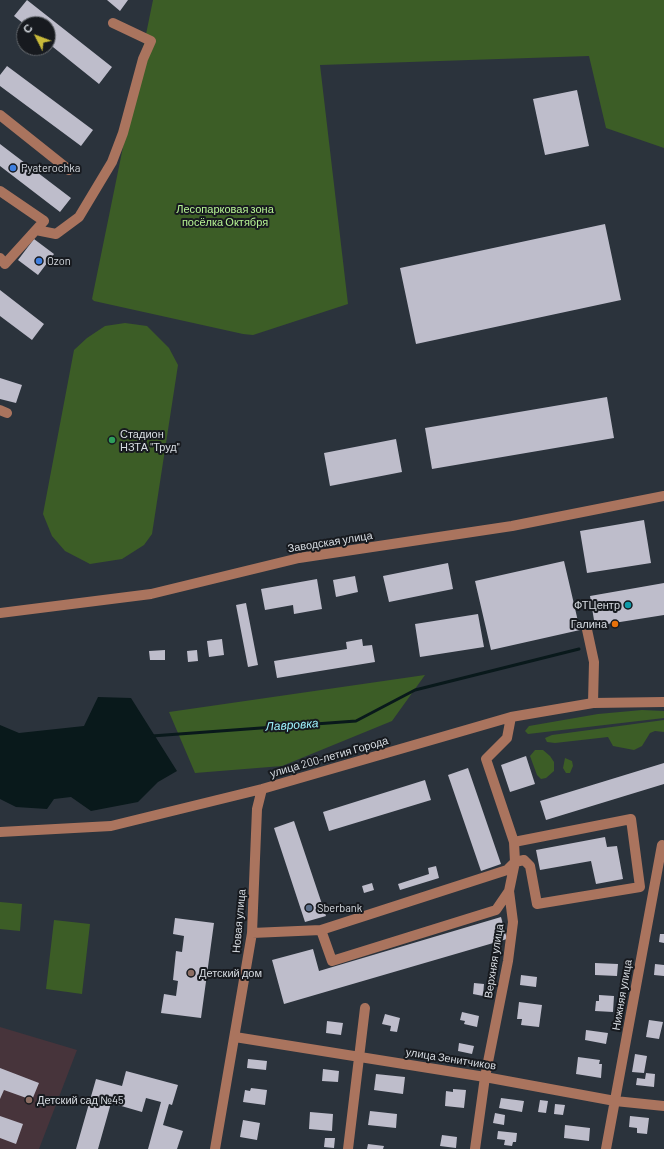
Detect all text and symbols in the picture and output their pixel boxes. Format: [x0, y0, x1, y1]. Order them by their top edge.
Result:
north arrow [16, 16, 56, 56]
text: С [20, 21, 35, 36]
place label: Pyaterochka [21, 161, 80, 175]
marker: Pyaterochka [8, 163, 18, 173]
park label: Лесопарковая зона посёлка Октября [176, 202, 274, 228]
place label: Ozon [47, 254, 71, 268]
marker: Ozon [34, 256, 44, 266]
place label: Стадион НЗТА "Труд" [120, 427, 180, 453]
marker: Стадион НЗТА "Труд" [107, 435, 117, 445]
street label: Заводская улица [287, 529, 373, 555]
place label: ФТЦентр [574, 598, 620, 612]
marker: ФТЦентр [623, 600, 633, 610]
place label: Галина [571, 617, 607, 631]
marker: Галина [610, 619, 620, 629]
water label: Лавровка [265, 716, 319, 734]
street label: улица 200-летия Города [268, 734, 390, 780]
street label: Новая улица [230, 888, 248, 954]
place label: Sberbank [317, 901, 362, 915]
marker: Sberbank [304, 903, 314, 913]
street label: Верхняя улица [482, 923, 506, 999]
street label: Нижняя улица [609, 958, 635, 1032]
place label: Детский дом [199, 966, 262, 980]
marker: Детский дом [186, 968, 196, 978]
street label: улица Зенитчиков [405, 1045, 497, 1073]
place label: Детский сад №45 [37, 1093, 124, 1107]
marker: Детский сад №45 [24, 1095, 34, 1105]

